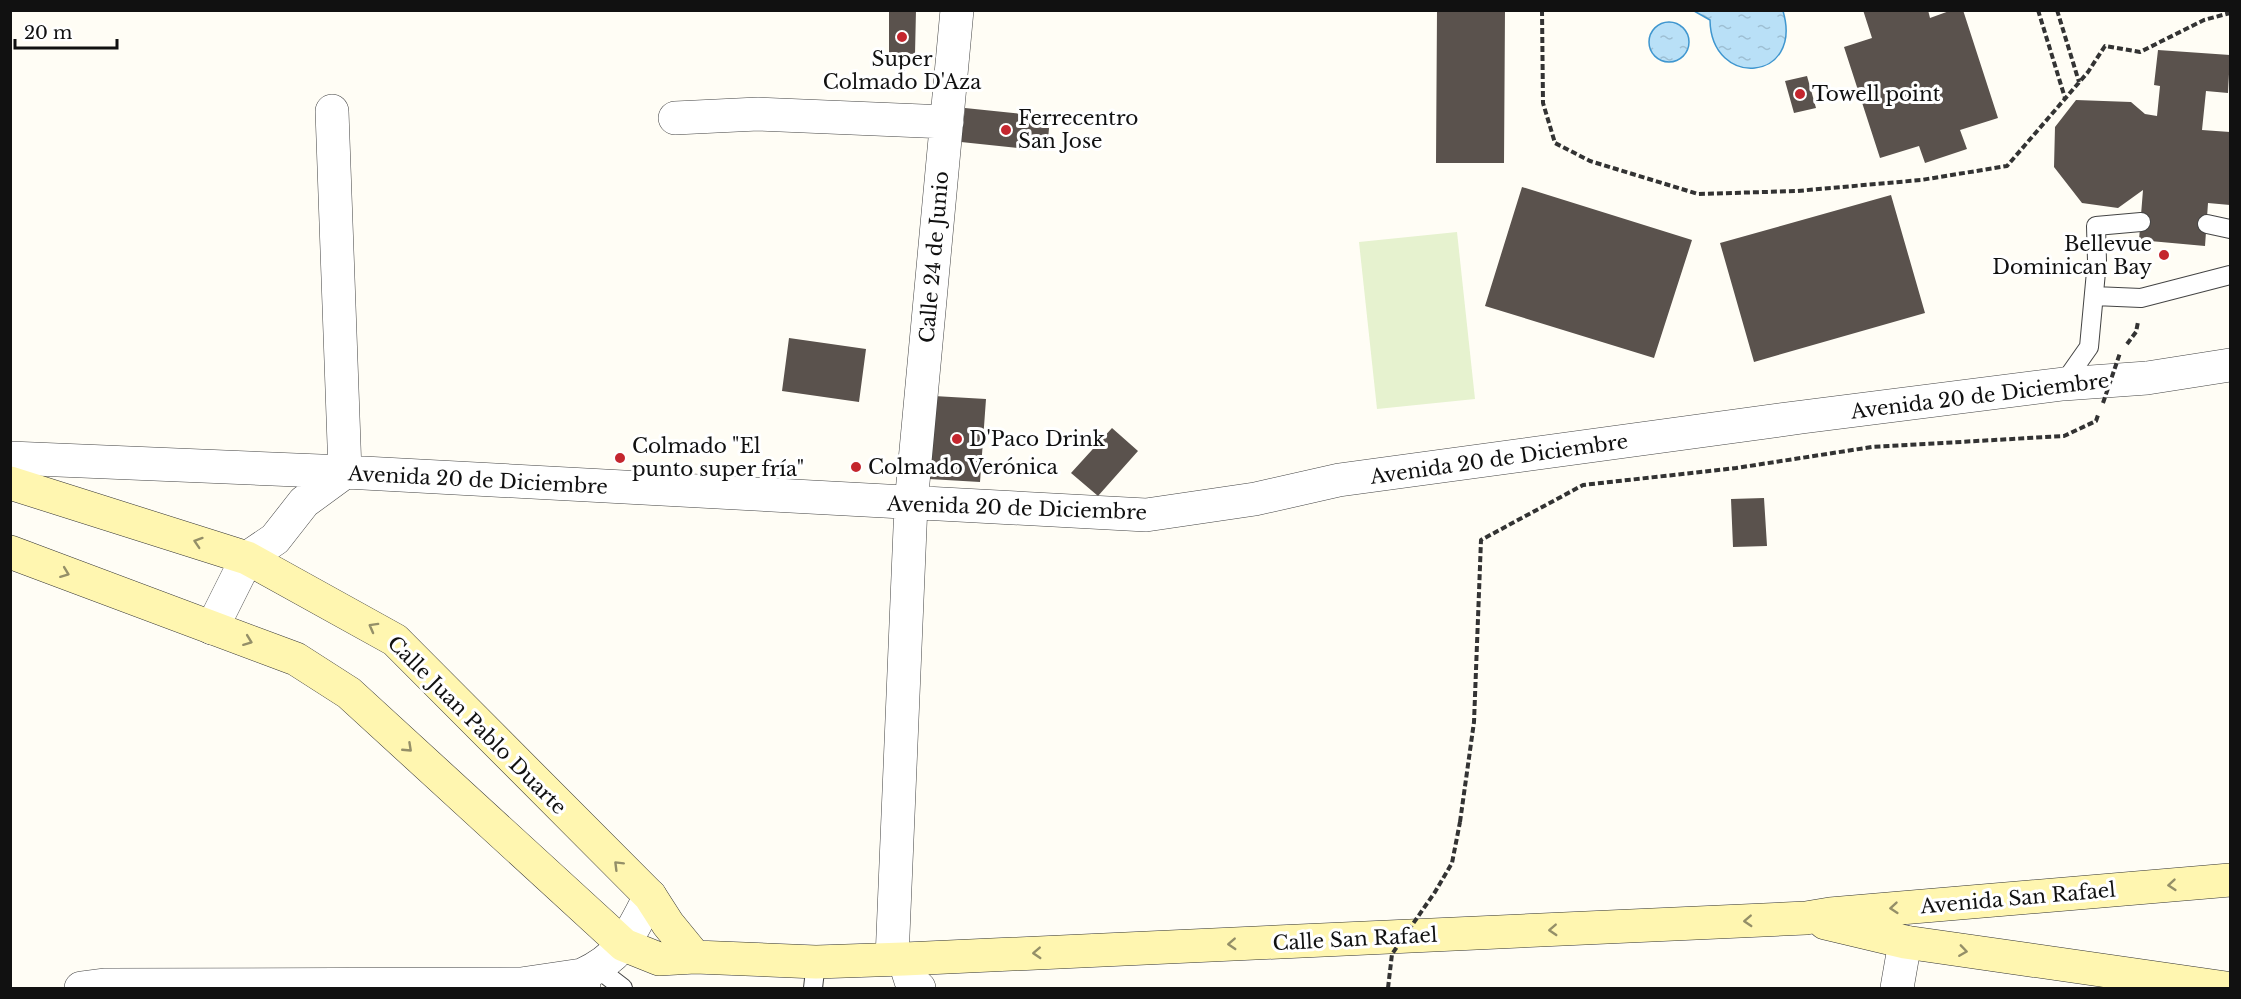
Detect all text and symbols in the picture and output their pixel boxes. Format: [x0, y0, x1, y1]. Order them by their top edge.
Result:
scale bar [15, 12, 117, 50]
text: 20 m [24, 22, 72, 44]
marker: Super Colmado D'Aza [895, 30, 909, 44]
place label: Super Colmado D'Aza [823, 47, 982, 94]
place label: Towell point [1812, 82, 1941, 106]
marker: Towell point [1793, 87, 1807, 101]
place label: Ferrecentro San Jose [1018, 106, 1138, 153]
marker: Ferrecentro San Jose [999, 123, 1013, 137]
street label: Calle 24 de Junio [915, 170, 953, 344]
place label: Bellevue Dominican Bay [1992, 232, 2152, 279]
marker: Bellevue Dominican Bay [2157, 248, 2171, 262]
street label: Avenida 20 de Diciembre [1848, 368, 2111, 424]
place label: D'Paco Drink [969, 427, 1106, 451]
street label: Avenida 20 de Diciembre [1368, 429, 1629, 489]
marker: D'Paco Drink [950, 432, 964, 446]
place label: Colmado "El punto super fría" [632, 434, 804, 481]
marker: Colmado "El punto super fría" [613, 451, 627, 465]
place label: Colmado Verónica [868, 455, 1059, 479]
marker: Colmado Verónica [849, 460, 863, 474]
street label: Avenida 20 de Diciembre [347, 461, 608, 499]
street label: Avenida 20 de Diciembre [886, 491, 1147, 525]
one-way arrow [193, 537, 204, 549]
one-way arrow [59, 565, 70, 578]
one-way arrow [368, 623, 379, 634]
street label: Calle Juan Pablo Duarte [383, 631, 571, 819]
one-way arrow [242, 634, 253, 647]
one-way arrow [402, 741, 412, 752]
one-way arrow [614, 861, 625, 872]
street label: Avenida San Rafael [1918, 878, 2117, 919]
one-way arrow [2168, 878, 2177, 891]
one-way arrow [1890, 901, 1899, 914]
one-way arrow [1743, 914, 1752, 927]
street label: Calle San Rafael [1272, 923, 1438, 955]
one-way arrow [1548, 923, 1557, 936]
one-way arrow [1228, 938, 1237, 951]
one-way arrow [1958, 944, 1968, 956]
one-way arrow [1033, 946, 1042, 959]

